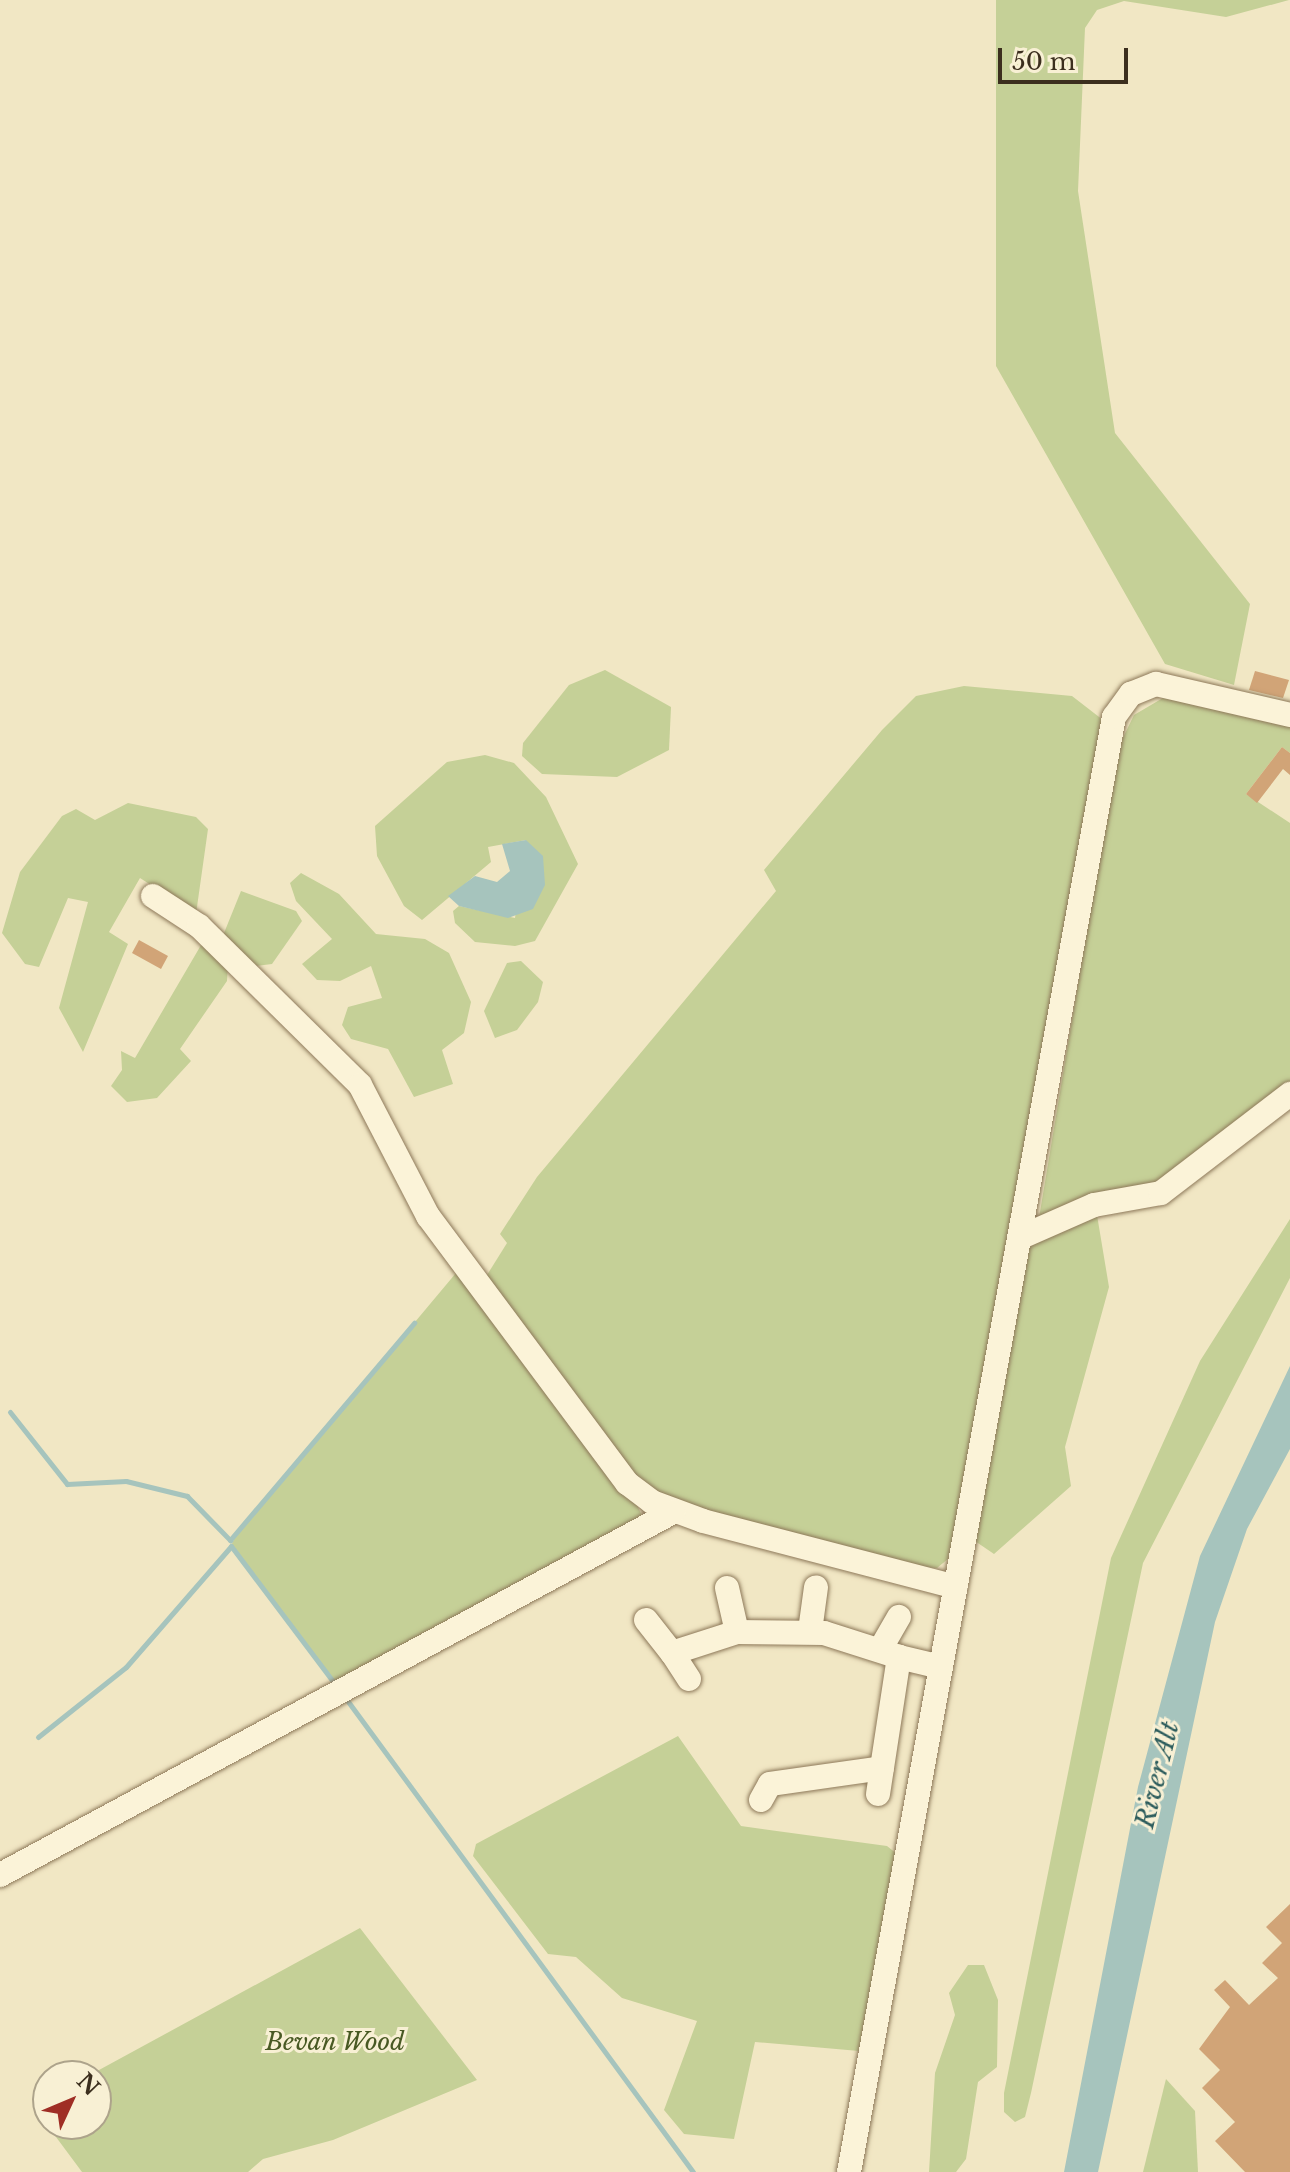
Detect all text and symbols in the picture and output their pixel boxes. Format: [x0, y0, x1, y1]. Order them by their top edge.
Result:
scale bar [1002, 32, 1132, 82]
text: 50 m [1012, 47, 1075, 76]
water label: River Alt [1129, 1717, 1187, 1833]
park label: Bevan Wood [265, 2028, 405, 2056]
north arrow [32, 2060, 112, 2140]
text: N [71, 2068, 105, 2101]

